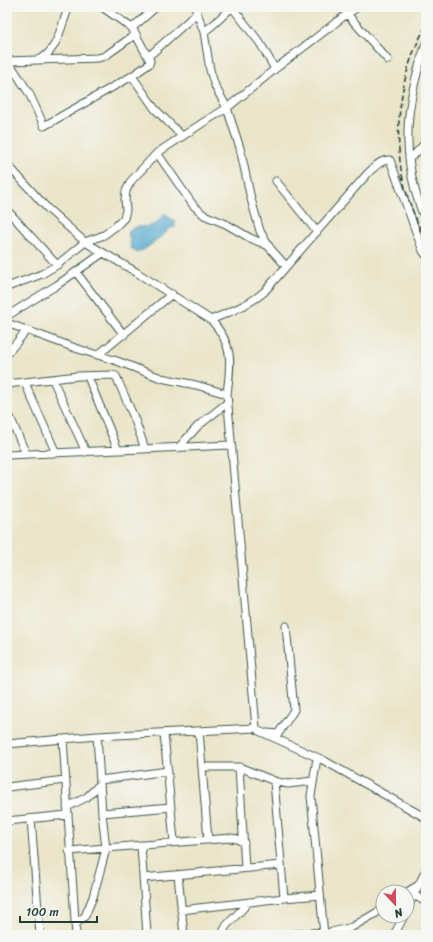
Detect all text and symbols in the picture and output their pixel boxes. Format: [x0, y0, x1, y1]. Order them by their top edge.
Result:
north arrow [375, 884, 415, 924]
scale bar [20, 898, 97, 924]
text: 100 m [26, 901, 59, 923]
text: N [391, 902, 407, 923]

